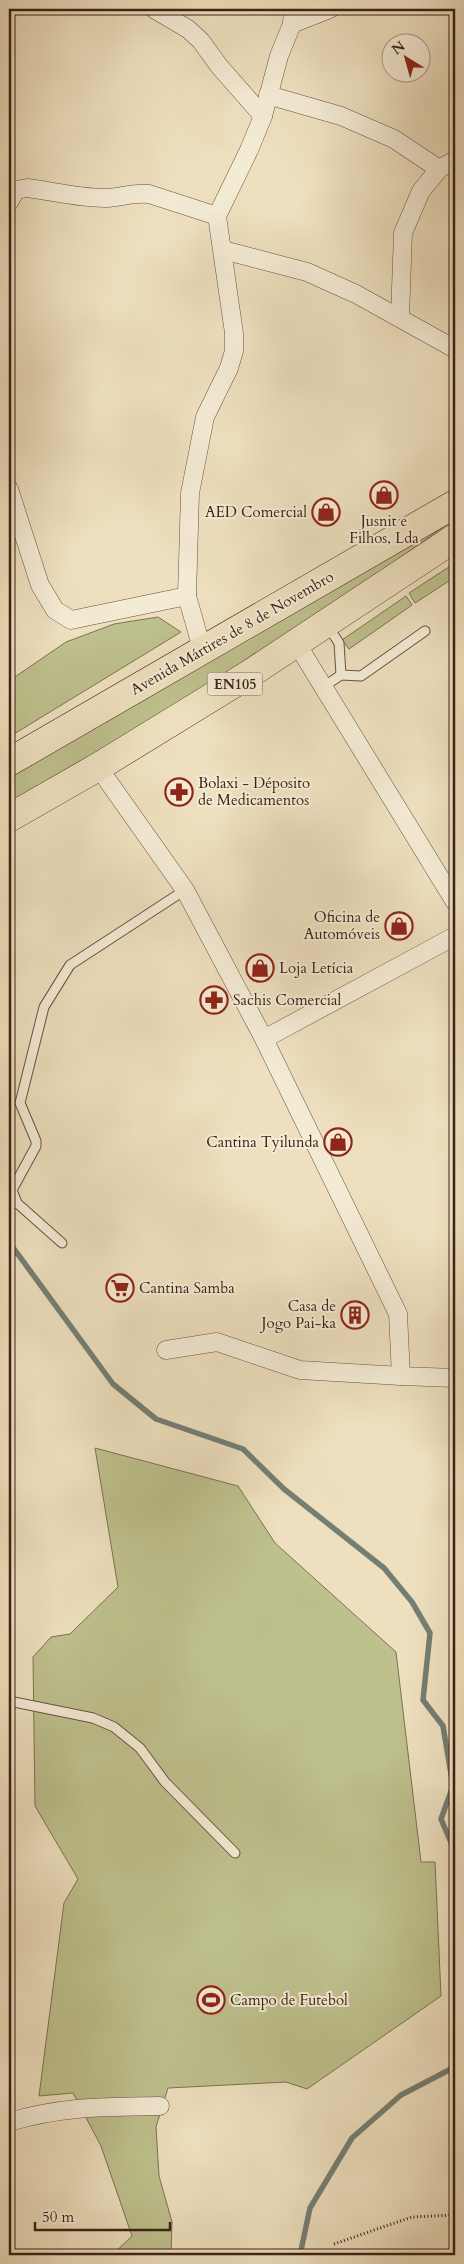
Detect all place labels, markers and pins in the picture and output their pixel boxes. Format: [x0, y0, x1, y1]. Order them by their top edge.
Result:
shop icon: Jusnit e Filhos, Lda [369, 480, 399, 510]
shop icon: AED Comercial [311, 497, 341, 527]
place label: AED Comercial [205, 502, 307, 522]
place label: Jusnit e Filhos, Lda [349, 511, 419, 548]
place label: Bolaxi - Déposito de Medicamentos [198, 773, 310, 810]
pharmacy icon: Bolaxi - Déposito de Medicamentos [164, 777, 194, 807]
place label: Oficina de Automóveis [304, 907, 380, 944]
shop icon: Oficina de Automóveis [384, 911, 414, 941]
shop icon: Loja Letícia [245, 953, 275, 983]
place label: Loja Letícia [279, 958, 354, 978]
pharmacy icon: Sachis Comercial [199, 985, 229, 1015]
place label: Sachis Comercial [233, 990, 341, 1010]
shop icon: Cantina Tyilunda [323, 1127, 353, 1157]
place label: Cantina Tyilunda [206, 1132, 320, 1152]
supermarket icon: Cantina Samba [105, 1273, 135, 1303]
place label: Cantina Samba [139, 1278, 235, 1298]
place label: Casa de Jogo Pai-ka [260, 1296, 337, 1333]
building icon: Casa de Jogo Pai-ka [340, 1300, 370, 1330]
sports icon: Campo de Futebol [196, 1985, 226, 2015]
place label: Campo de Futebol [230, 1990, 348, 2010]

